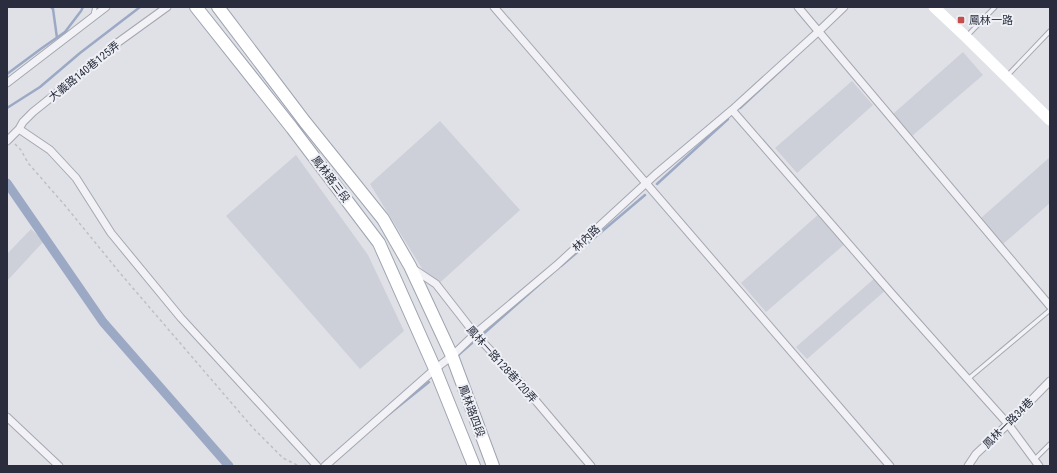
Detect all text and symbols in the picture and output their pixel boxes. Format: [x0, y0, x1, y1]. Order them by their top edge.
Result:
place label: 鳳林一路 [969, 14, 1013, 27]
marker: 鳳林一路 [956, 15, 966, 25]
street label: 大義路140巷125弄 [46, 39, 122, 104]
street label: 鳳林路三段 [309, 153, 352, 205]
street label: 林內路 [570, 222, 603, 254]
street label: 鳳林一路128巷120弄 [464, 323, 539, 405]
street label: 鳳林路四段 [456, 383, 487, 439]
street label: 鳳林一路34巷 [980, 395, 1036, 451]

